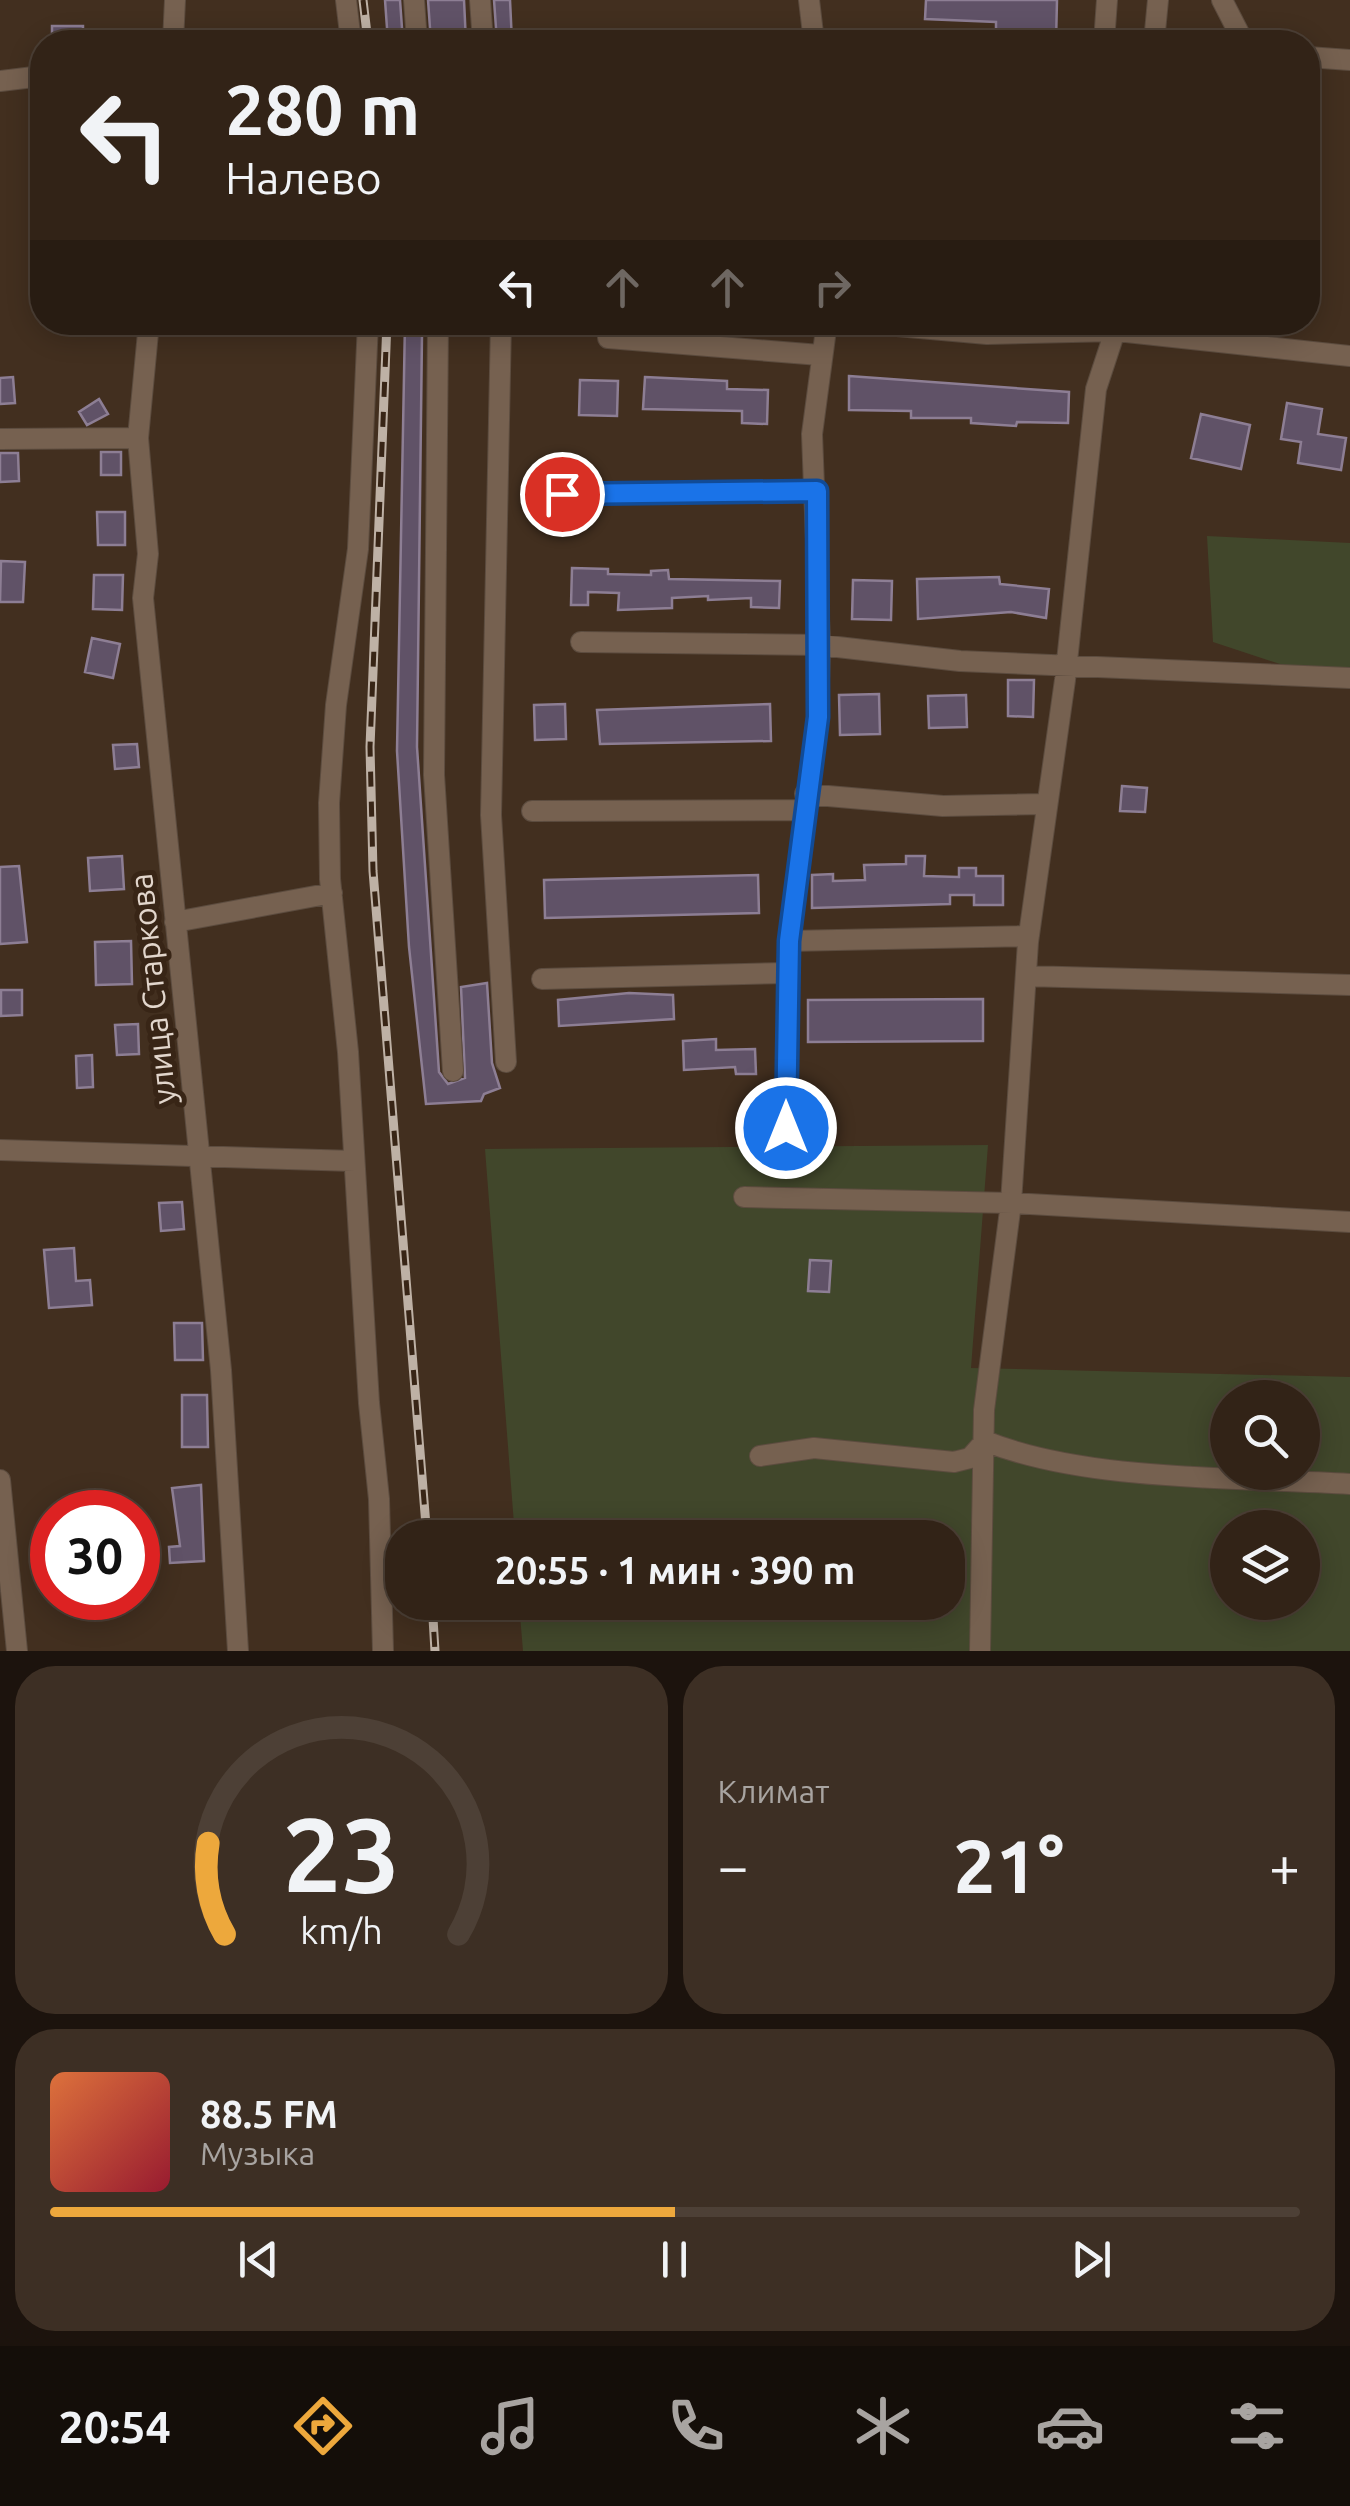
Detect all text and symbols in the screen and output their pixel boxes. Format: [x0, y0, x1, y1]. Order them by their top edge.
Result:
icon: left [60, 70, 190, 200]
text: 280 m [225, 70, 420, 148]
text: Налево [225, 152, 382, 203]
icon: left [490, 260, 545, 315]
icon: ahead [595, 260, 650, 315]
icon: ahead [700, 260, 755, 315]
icon: right [805, 260, 860, 315]
pin [520, 452, 605, 537]
icon: arrive [535, 467, 590, 522]
street label: улица Старкова [122, 872, 182, 1106]
position arrow [734, 1076, 838, 1180]
map controls [1210, 1380, 1320, 1620]
button: search [1210, 1380, 1320, 1490]
speed limit sign: 30 [30, 1490, 160, 1620]
button: layers [1210, 1510, 1320, 1620]
text: 20:55 · 1 мин · 390 m [495, 1549, 855, 1591]
text: Климат [718, 1773, 829, 1809]
text: 23 [283, 1795, 400, 1912]
text: 21° [953, 1823, 1064, 1907]
text: − [718, 1835, 749, 1896]
text: + [1269, 1835, 1300, 1896]
text: km/h [300, 1911, 383, 1951]
text: 88.5 FM [200, 2093, 338, 2135]
text: Музыка [200, 2135, 315, 2171]
icon: previous [231, 2232, 286, 2287]
icon: pause [647, 2232, 702, 2287]
icon: next [1064, 2232, 1119, 2287]
icon: directions [288, 2391, 358, 2461]
icon: music [475, 2391, 545, 2461]
icon: phone [661, 2391, 731, 2461]
icon: climate [848, 2391, 918, 2461]
icon: car [1035, 2391, 1105, 2461]
icon: filters [1222, 2391, 1292, 2461]
text: 20:54 [58, 2401, 171, 2452]

